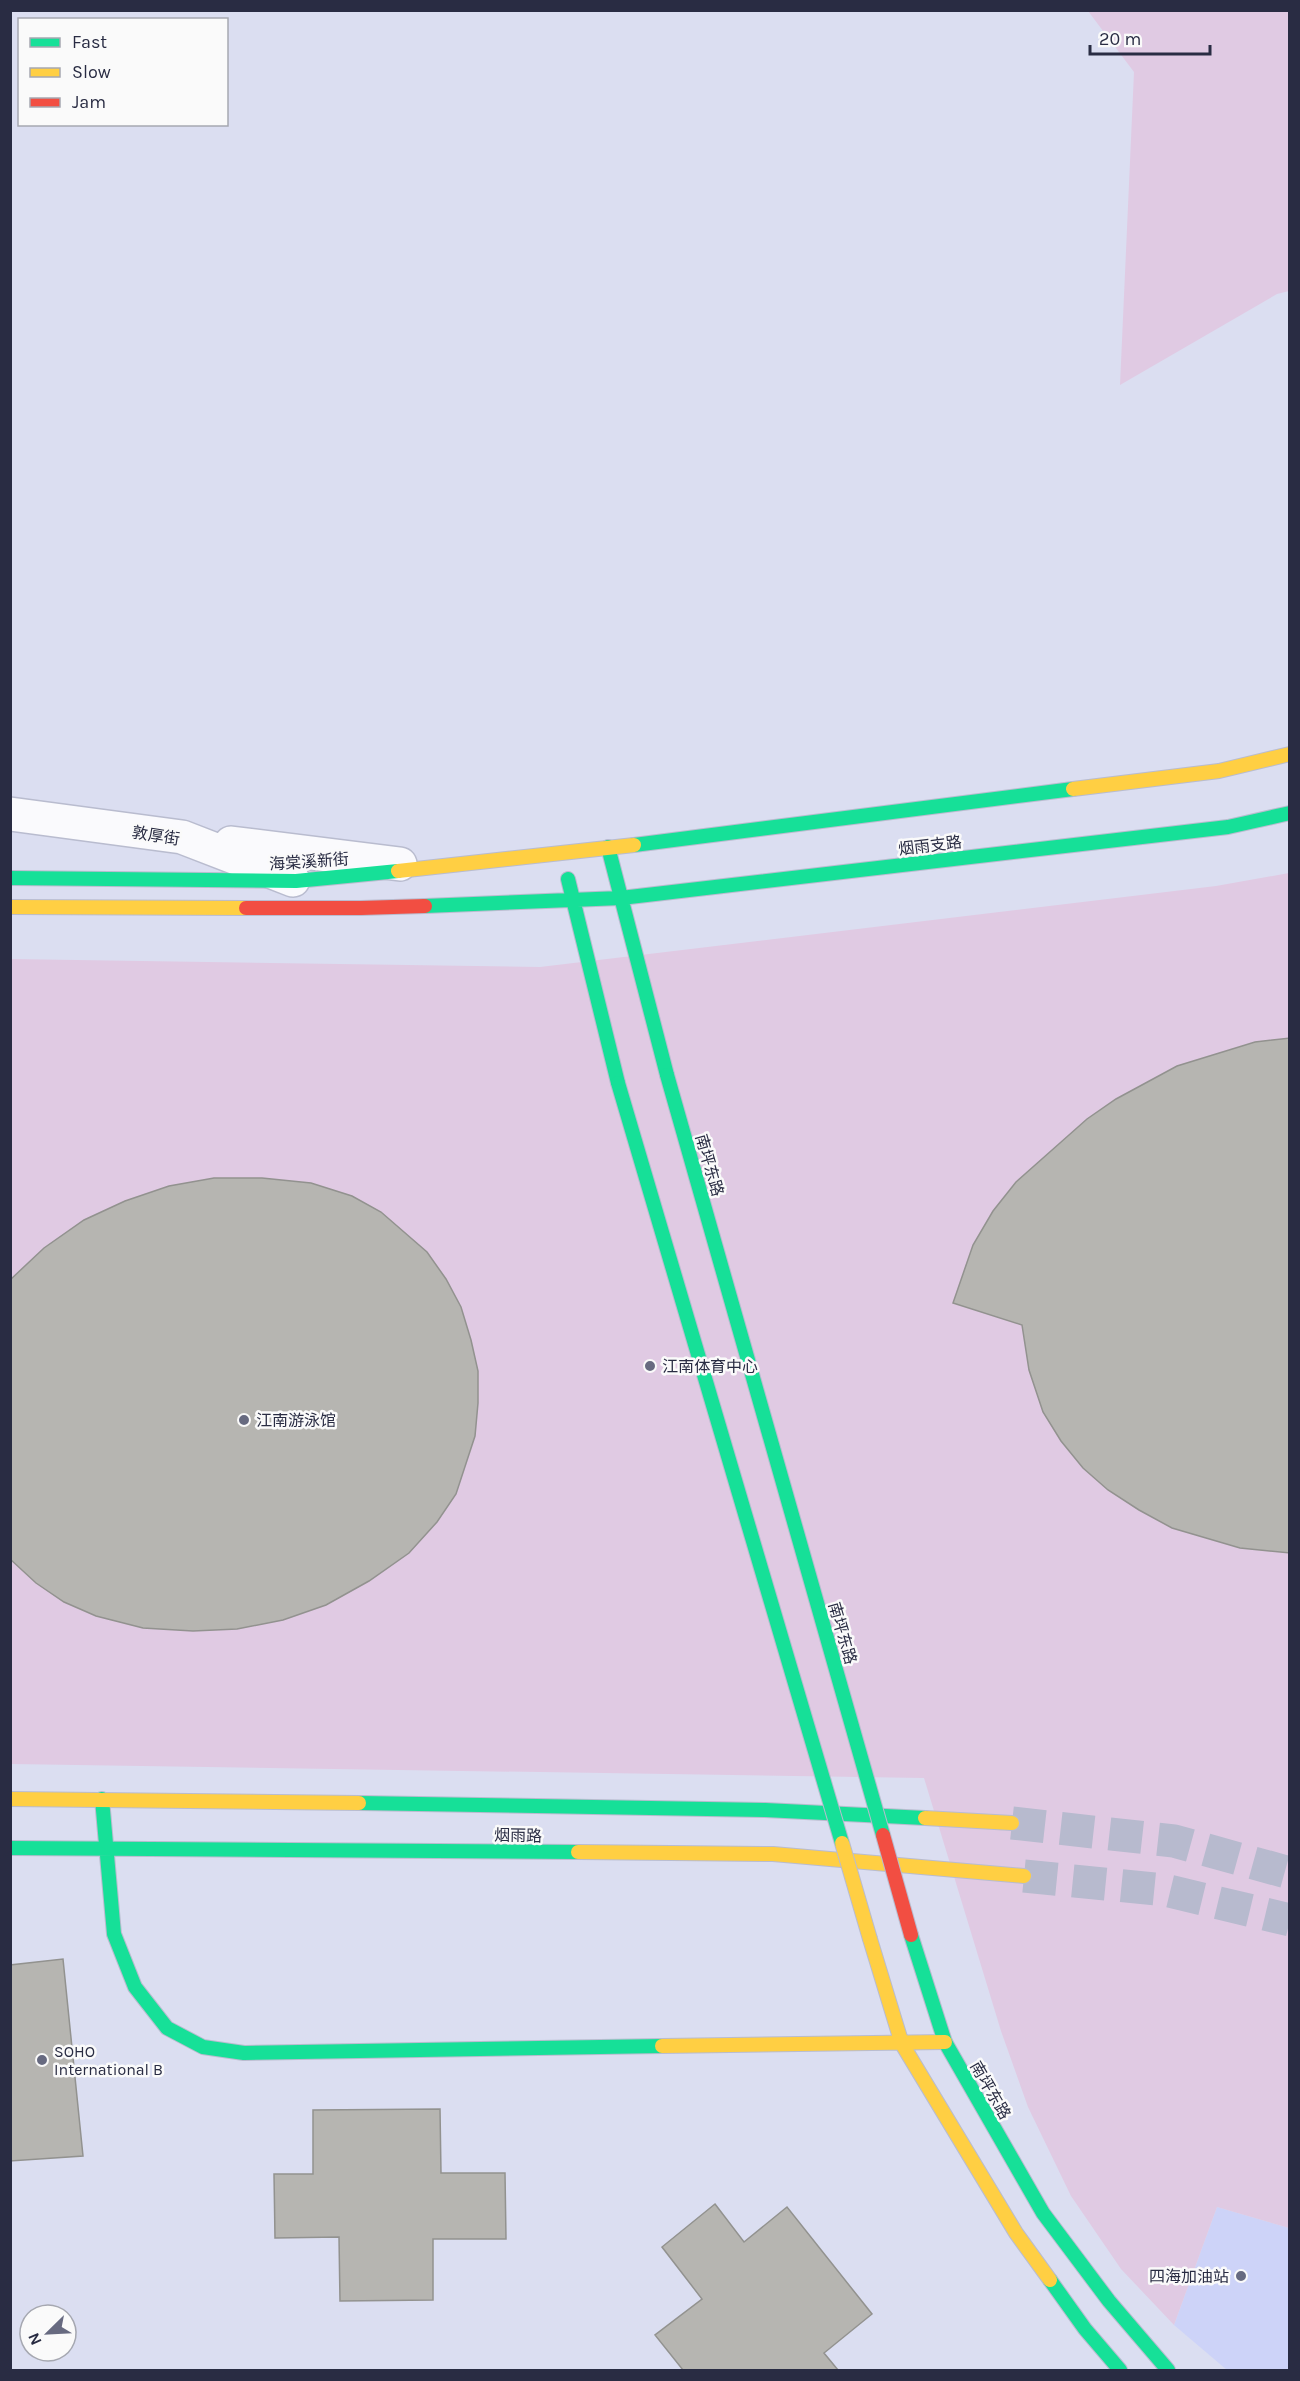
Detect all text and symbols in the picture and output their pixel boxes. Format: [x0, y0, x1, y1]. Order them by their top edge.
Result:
legend [18, 18, 228, 126]
scale bar [1090, 18, 1210, 56]
text: 20 m [1099, 28, 1141, 50]
text: Fast [72, 31, 107, 53]
text: Slow [72, 61, 111, 83]
text: Jam [72, 91, 106, 113]
street label: 敦厚街 [131, 822, 181, 849]
street label: 烟雨支路 [897, 832, 963, 859]
street label: 海棠溪新街 [268, 849, 350, 874]
street label: 南坪东路 [692, 1132, 727, 1199]
place label: 江南体育中心 [662, 1357, 758, 1376]
marker: 江南体育中心 [643, 1359, 657, 1373]
place label: 江南游泳馆 [256, 1411, 336, 1430]
marker: 江南游泳馆 [237, 1413, 251, 1427]
street label: 南坪东路 [825, 1600, 860, 1667]
street label: 烟雨路 [494, 1826, 542, 1845]
place label: SOHO International B [54, 2042, 163, 2079]
marker: SOHO International B [35, 2053, 49, 2067]
street label: 南坪东路 [966, 2058, 1015, 2123]
place label: 四海加油站 [1149, 2267, 1229, 2286]
marker: 四海加油站 [1234, 2269, 1248, 2283]
north arrow [18, 2303, 78, 2363]
text: N [24, 2330, 46, 2348]

